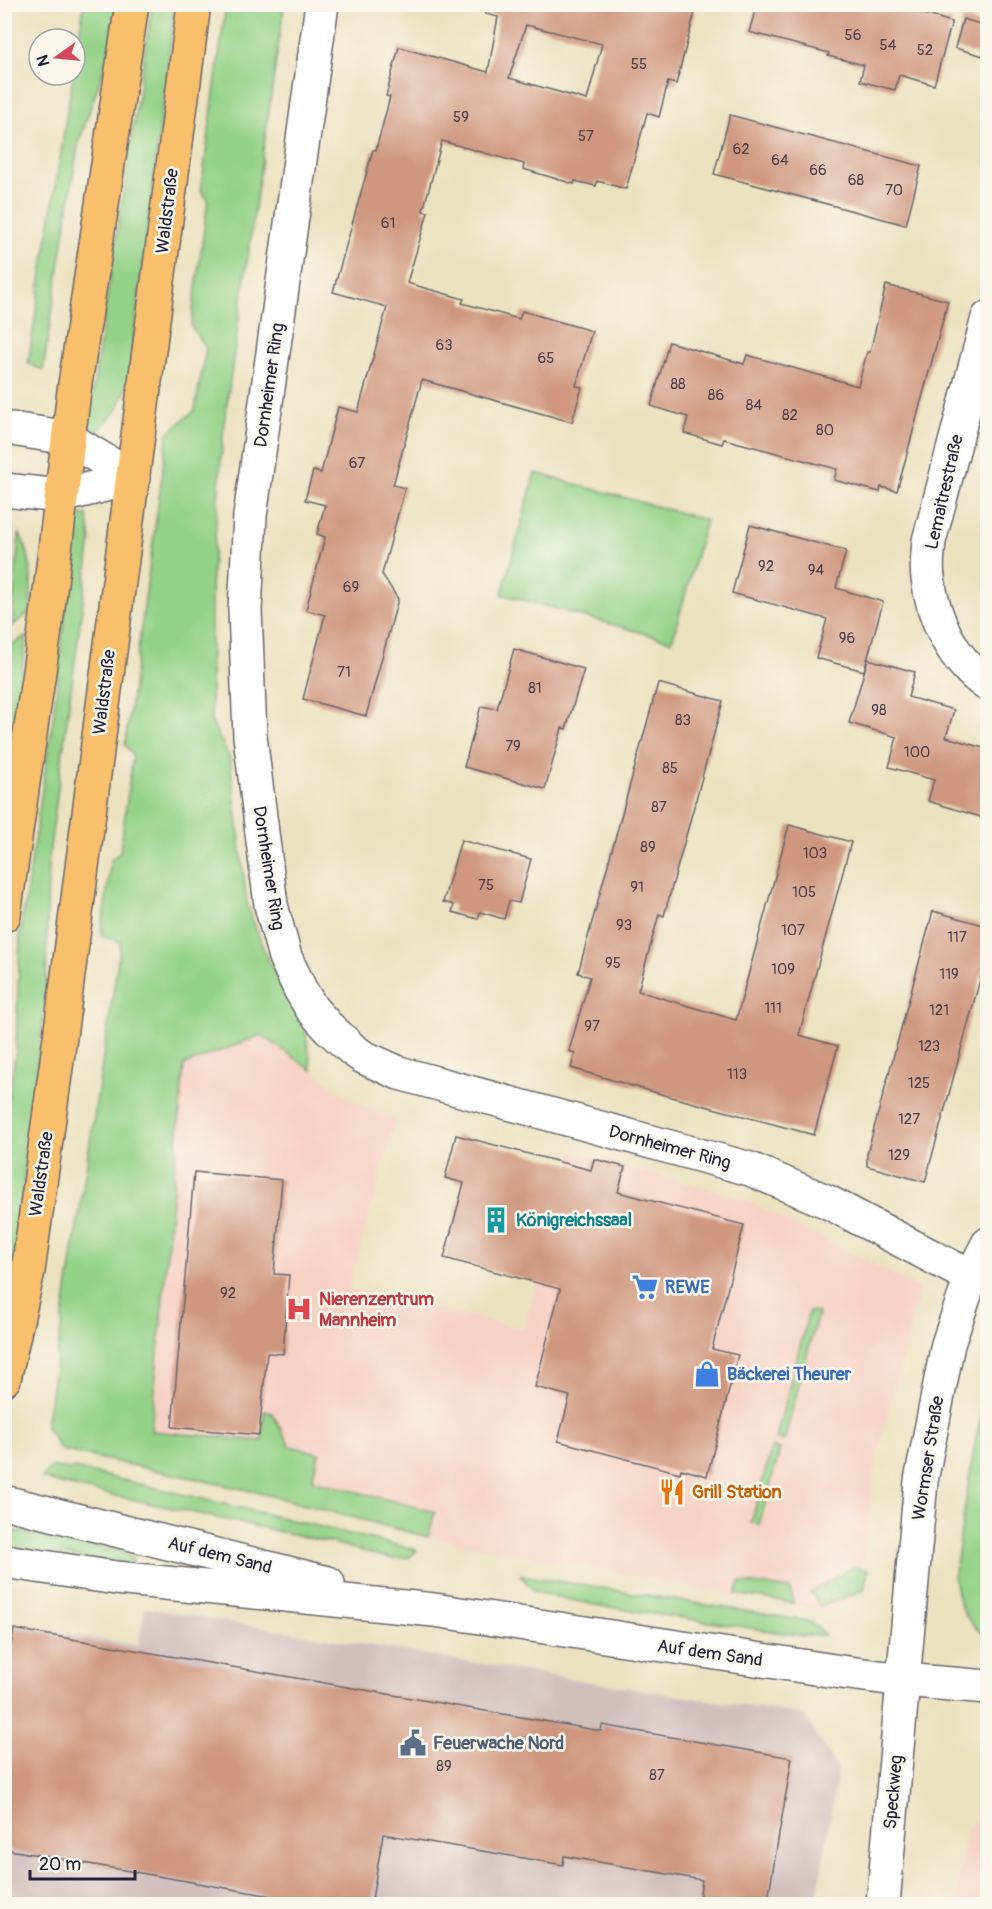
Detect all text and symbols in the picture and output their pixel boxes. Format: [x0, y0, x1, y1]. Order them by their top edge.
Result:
house number: 56 [845, 26, 861, 45]
north arrow [27, 27, 87, 87]
house number: 54 [880, 36, 897, 55]
house number: 52 [917, 41, 933, 60]
text: N [32, 53, 55, 68]
house number: 55 [631, 55, 647, 74]
house number: 59 [453, 108, 469, 127]
house number: 57 [578, 127, 594, 146]
house number: 62 [732, 140, 750, 159]
house number: 64 [771, 151, 789, 170]
house number: 66 [809, 161, 827, 180]
street label: Waldstraße [151, 167, 184, 255]
house number: 68 [848, 171, 865, 190]
house number: 70 [885, 181, 903, 200]
house number: 61 [381, 214, 395, 233]
street label: Dornheimer Ring [249, 321, 290, 449]
house number: 63 [435, 336, 453, 355]
house number: 65 [538, 349, 554, 368]
house number: 88 [670, 375, 686, 394]
house number: 86 [708, 386, 724, 405]
house number: 84 [746, 396, 762, 415]
house number: 82 [782, 406, 798, 425]
house number: 80 [816, 421, 834, 440]
street label: Lemaitrestraße [920, 432, 969, 552]
house number: 67 [349, 454, 365, 473]
house number: 92 [758, 557, 774, 576]
house number: 94 [808, 561, 825, 580]
house number: 69 [343, 578, 359, 597]
house number: 96 [839, 629, 855, 648]
street label: Waldstraße [88, 648, 121, 736]
house number: 71 [337, 663, 351, 682]
house number: 81 [528, 679, 542, 698]
house number: 98 [871, 701, 887, 720]
house number: 83 [675, 711, 691, 730]
house number: 79 [505, 737, 521, 756]
house number: 100 [904, 743, 930, 762]
house number: 85 [662, 759, 678, 778]
house number: 87 [651, 798, 667, 817]
street label: Dornheimer Ring [247, 804, 290, 932]
house number: 89 [640, 838, 656, 857]
house number: 103 [803, 844, 827, 863]
house number: 75 [478, 876, 494, 895]
house number: 91 [630, 878, 644, 897]
house number: 105 [792, 883, 816, 902]
house number: 93 [616, 916, 632, 935]
house number: 107 [781, 921, 805, 940]
house number: 117 [947, 928, 967, 947]
house number: 95 [605, 954, 621, 973]
house number: 109 [771, 960, 795, 979]
house number: 119 [939, 965, 959, 984]
house number: 111 [764, 999, 782, 1018]
house number: 121 [929, 1001, 949, 1020]
house number: 97 [584, 1017, 600, 1036]
house number: 123 [918, 1037, 940, 1056]
house number: 113 [727, 1065, 747, 1084]
house number: 125 [908, 1074, 930, 1093]
house number: 127 [898, 1110, 920, 1129]
street label: Dornheimer Ring [606, 1120, 733, 1175]
street label: Waldstraße [24, 1130, 59, 1218]
house number: 129 [888, 1146, 910, 1165]
building icon: Königreichssaal [481, 1205, 511, 1235]
place label: Königreichssaal [516, 1209, 632, 1232]
supermarket icon: REWE [630, 1272, 660, 1302]
place label: REWE [665, 1276, 710, 1299]
house number: 92 [220, 1284, 236, 1303]
place label: Nierenzentrum Mannheim [319, 1288, 434, 1332]
hospital icon: Nierenzentrum Mannheim [284, 1294, 314, 1324]
shop icon: Bäckerei Theurer [692, 1359, 722, 1389]
place label: Bäckerei Theurer [727, 1363, 852, 1386]
street label: Wormser Straße [907, 1394, 950, 1522]
restaurant icon: Grill Station [657, 1477, 687, 1507]
place label: Grill Station [692, 1481, 782, 1504]
street label: Auf dem Sand [166, 1531, 274, 1579]
street label: Auf dem Sand [656, 1635, 764, 1672]
public building icon: Feuerwache Nord [398, 1728, 428, 1758]
place label: Feuerwache Nord [433, 1732, 564, 1755]
street label: Speckweg [879, 1754, 908, 1830]
house number: 89 [436, 1757, 452, 1776]
house number: 87 [649, 1766, 665, 1785]
scale bar [30, 1843, 135, 1881]
text: 20 m [39, 1853, 81, 1876]

